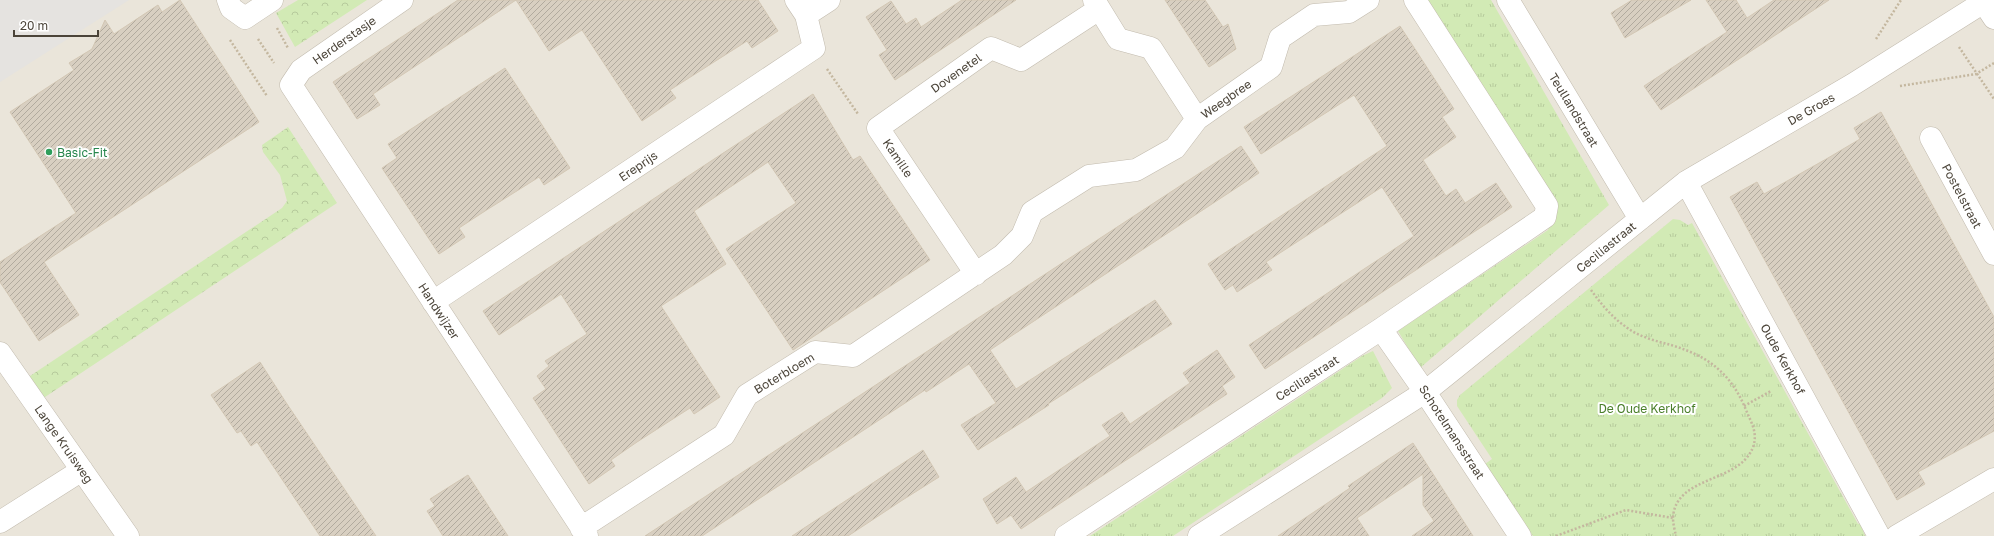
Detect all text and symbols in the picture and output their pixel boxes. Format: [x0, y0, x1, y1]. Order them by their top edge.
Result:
scale bar [14, 12, 98, 38]
street label: Herderstasje [309, 13, 379, 67]
text: 20 m [20, 18, 48, 33]
street label: Dovenetel [928, 50, 984, 96]
street label: Teullandstraat [1546, 70, 1602, 150]
street label: Weegbree [1198, 76, 1254, 122]
street label: De Groes [1785, 90, 1837, 128]
street label: Kamille [880, 136, 916, 180]
place label: Basic-Fit [57, 145, 108, 160]
marker: Basic-Fit [44, 147, 54, 157]
street label: Ereprijs [616, 148, 660, 184]
street label: Postelstraat [1939, 161, 1985, 231]
street label: Ceciliastraat [1573, 218, 1639, 276]
street label: Handwijzer [415, 280, 463, 342]
street label: Oude Kerkhof [1757, 321, 1809, 398]
street label: Boterbloem [751, 349, 817, 397]
street label: Ceciliastraat [1272, 352, 1342, 404]
street label: Schotelmansstraat [1416, 382, 1488, 482]
park label: De Oude Kerkhof [1598, 401, 1696, 416]
street label: Lange Kruisweg [31, 402, 97, 486]

